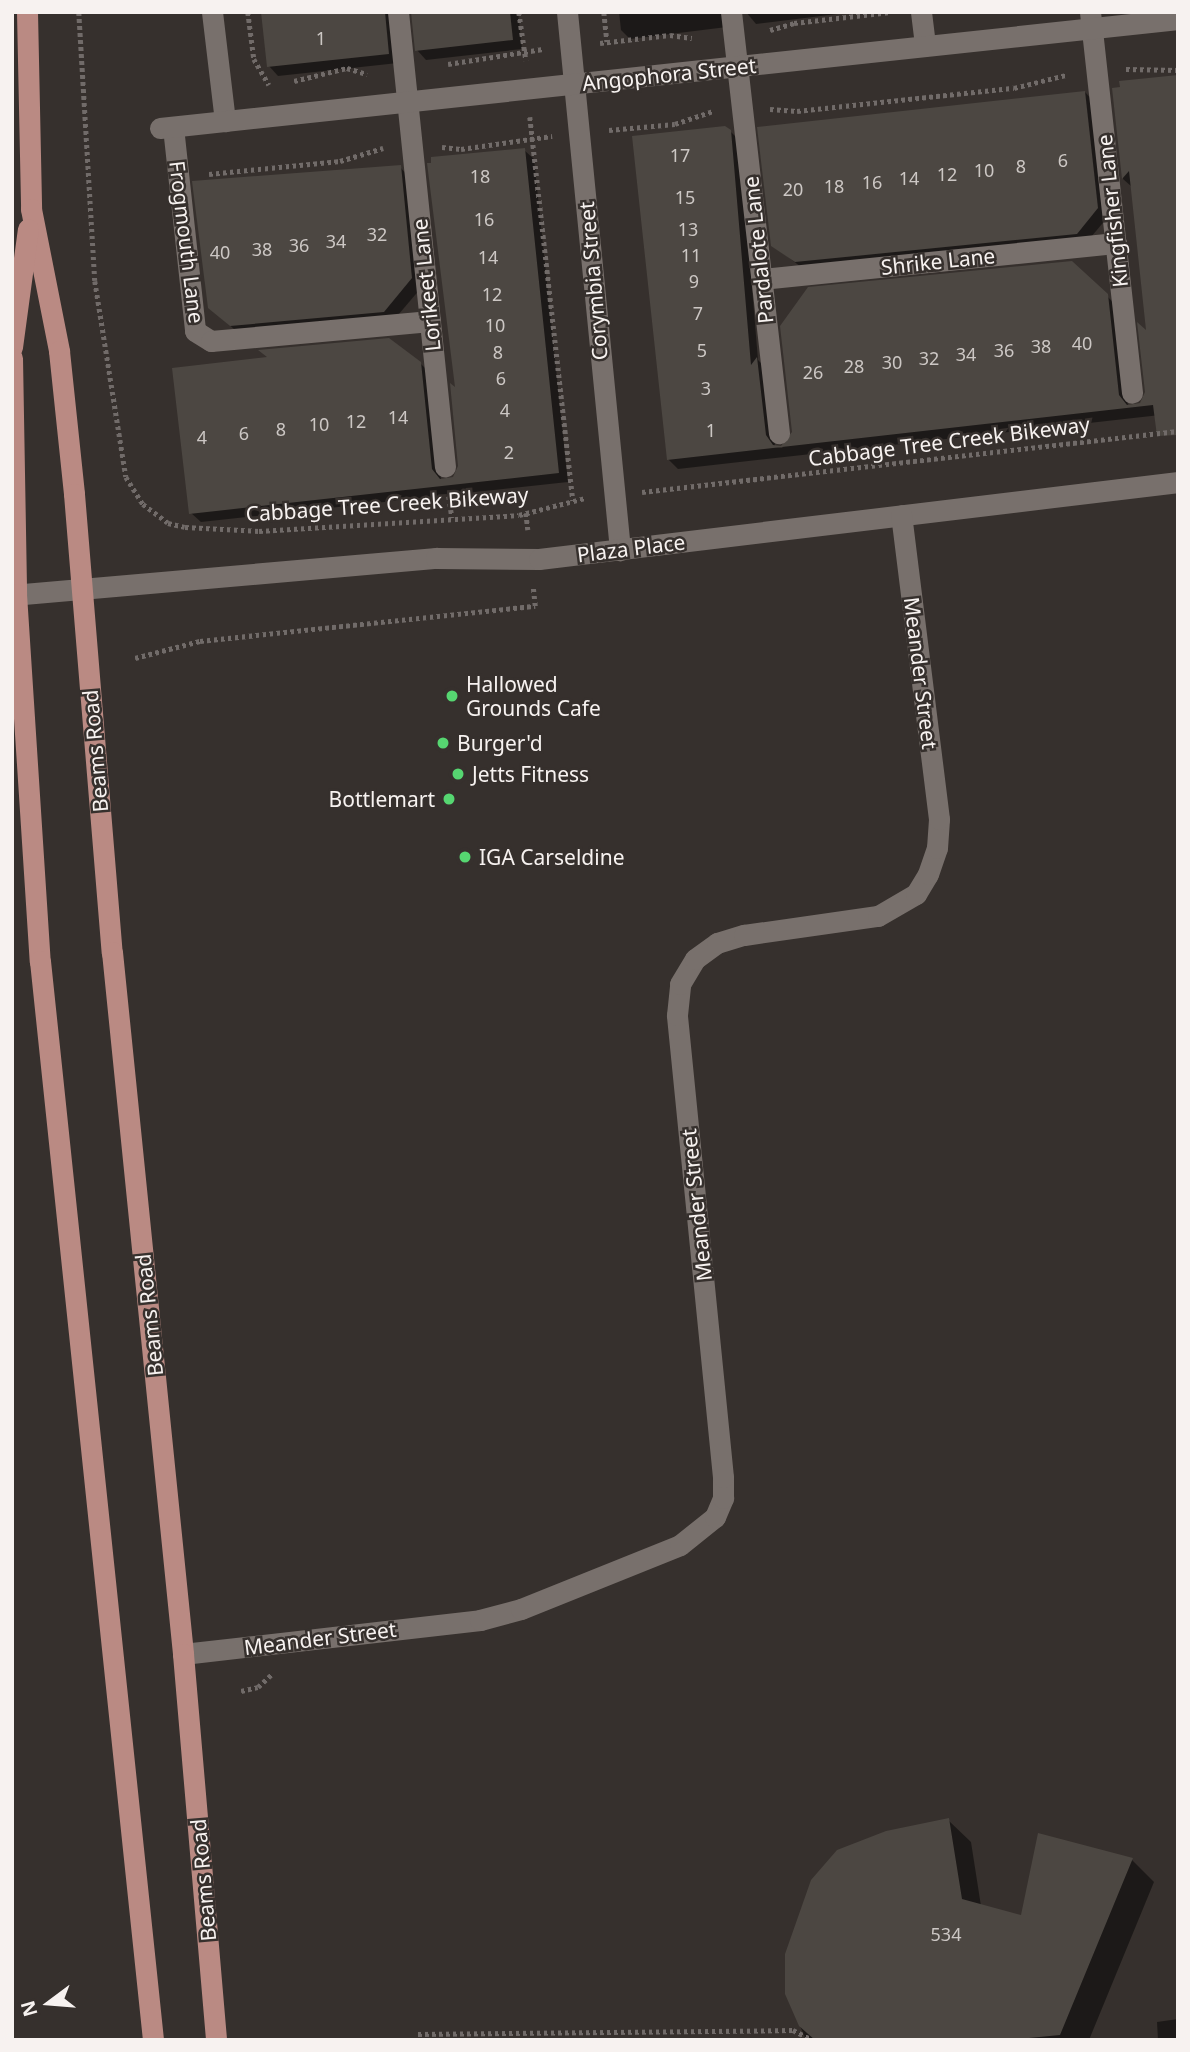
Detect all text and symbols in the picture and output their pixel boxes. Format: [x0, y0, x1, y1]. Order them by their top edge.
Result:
house number: 1 [316, 27, 326, 49]
street label: Angophora Street [581, 52, 757, 96]
street label: Kingfisher Lane [1091, 133, 1133, 289]
house number: 17 [670, 144, 690, 166]
house number: 6 [1058, 149, 1068, 171]
house number: 8 [1016, 155, 1026, 177]
street label: Frogmouth Lane [165, 159, 209, 325]
house number: 10 [974, 159, 994, 181]
house number: 12 [937, 163, 957, 185]
house number: 18 [470, 165, 490, 187]
house number: 14 [899, 167, 919, 189]
house number: 16 [862, 171, 882, 193]
street label: Pardalote Lane [738, 175, 778, 325]
house number: 18 [824, 175, 844, 197]
house number: 20 [783, 178, 803, 200]
house number: 15 [675, 186, 695, 208]
street label: Corymbia Street [574, 201, 612, 361]
house number: 16 [474, 208, 494, 230]
street label: Lorikeet Lane [406, 217, 446, 353]
house number: 13 [678, 218, 698, 240]
house number: 32 [367, 223, 387, 245]
house number: 34 [326, 230, 346, 252]
house number: 36 [289, 234, 309, 256]
house number: 38 [252, 238, 272, 260]
house number: 40 [210, 241, 230, 263]
street label: Shrike Lane [880, 242, 996, 280]
house number: 11 [681, 244, 701, 266]
house number: 14 [478, 246, 498, 268]
house number: 9 [689, 270, 699, 292]
house number: 12 [482, 283, 502, 305]
house number: 7 [693, 302, 703, 324]
house number: 10 [485, 314, 505, 336]
house number: 40 [1072, 332, 1092, 354]
house number: 38 [1031, 335, 1051, 357]
house number: 5 [697, 339, 707, 361]
house number: 36 [994, 339, 1014, 361]
house number: 8 [493, 341, 503, 363]
house number: 34 [956, 343, 976, 365]
house number: 32 [919, 347, 939, 369]
house number: 30 [882, 351, 902, 373]
house number: 28 [844, 355, 864, 377]
house number: 26 [803, 361, 823, 383]
house number: 6 [496, 367, 506, 389]
house number: 3 [701, 377, 711, 399]
house number: 4 [500, 399, 510, 421]
house number: 14 [388, 406, 408, 428]
house number: 12 [346, 410, 366, 432]
street label: Cabbage Tree Creek Bikeway [807, 411, 1091, 471]
house number: 10 [309, 413, 329, 435]
house number: 8 [276, 418, 286, 440]
house number: 1 [706, 419, 716, 441]
house number: 6 [239, 422, 249, 444]
house number: 4 [197, 426, 207, 448]
house number: 2 [504, 441, 514, 463]
street label: Cabbage Tree Creek Bikeway [245, 482, 529, 526]
street label: Plaza Place [575, 529, 687, 567]
street label: Meander Street [899, 595, 943, 751]
place label: Hallowed Grounds Cafe [466, 671, 601, 721]
marker: Hallowed Grounds Cafe [444, 688, 460, 704]
street label: Beams Road [77, 689, 113, 813]
place label: Burger'd [457, 730, 543, 756]
marker: Burger'd [435, 735, 451, 751]
place label: Jetts Fitness [472, 761, 589, 787]
marker: Jetts Fitness [450, 766, 466, 782]
place label: Bottlemart [329, 786, 435, 812]
marker: Bottlemart [441, 791, 457, 807]
place label: IGA Carseldine [479, 844, 624, 870]
marker: IGA Carseldine [457, 849, 473, 865]
street label: Meander Street [675, 1128, 717, 1282]
street label: Beams Road [130, 1253, 168, 1377]
street label: Meander Street [242, 1616, 398, 1660]
street label: Beams Road [185, 1818, 221, 1942]
house number: 534 [931, 1923, 961, 1945]
north arrow [14, 1968, 84, 2038]
text: N [14, 1998, 43, 2020]

